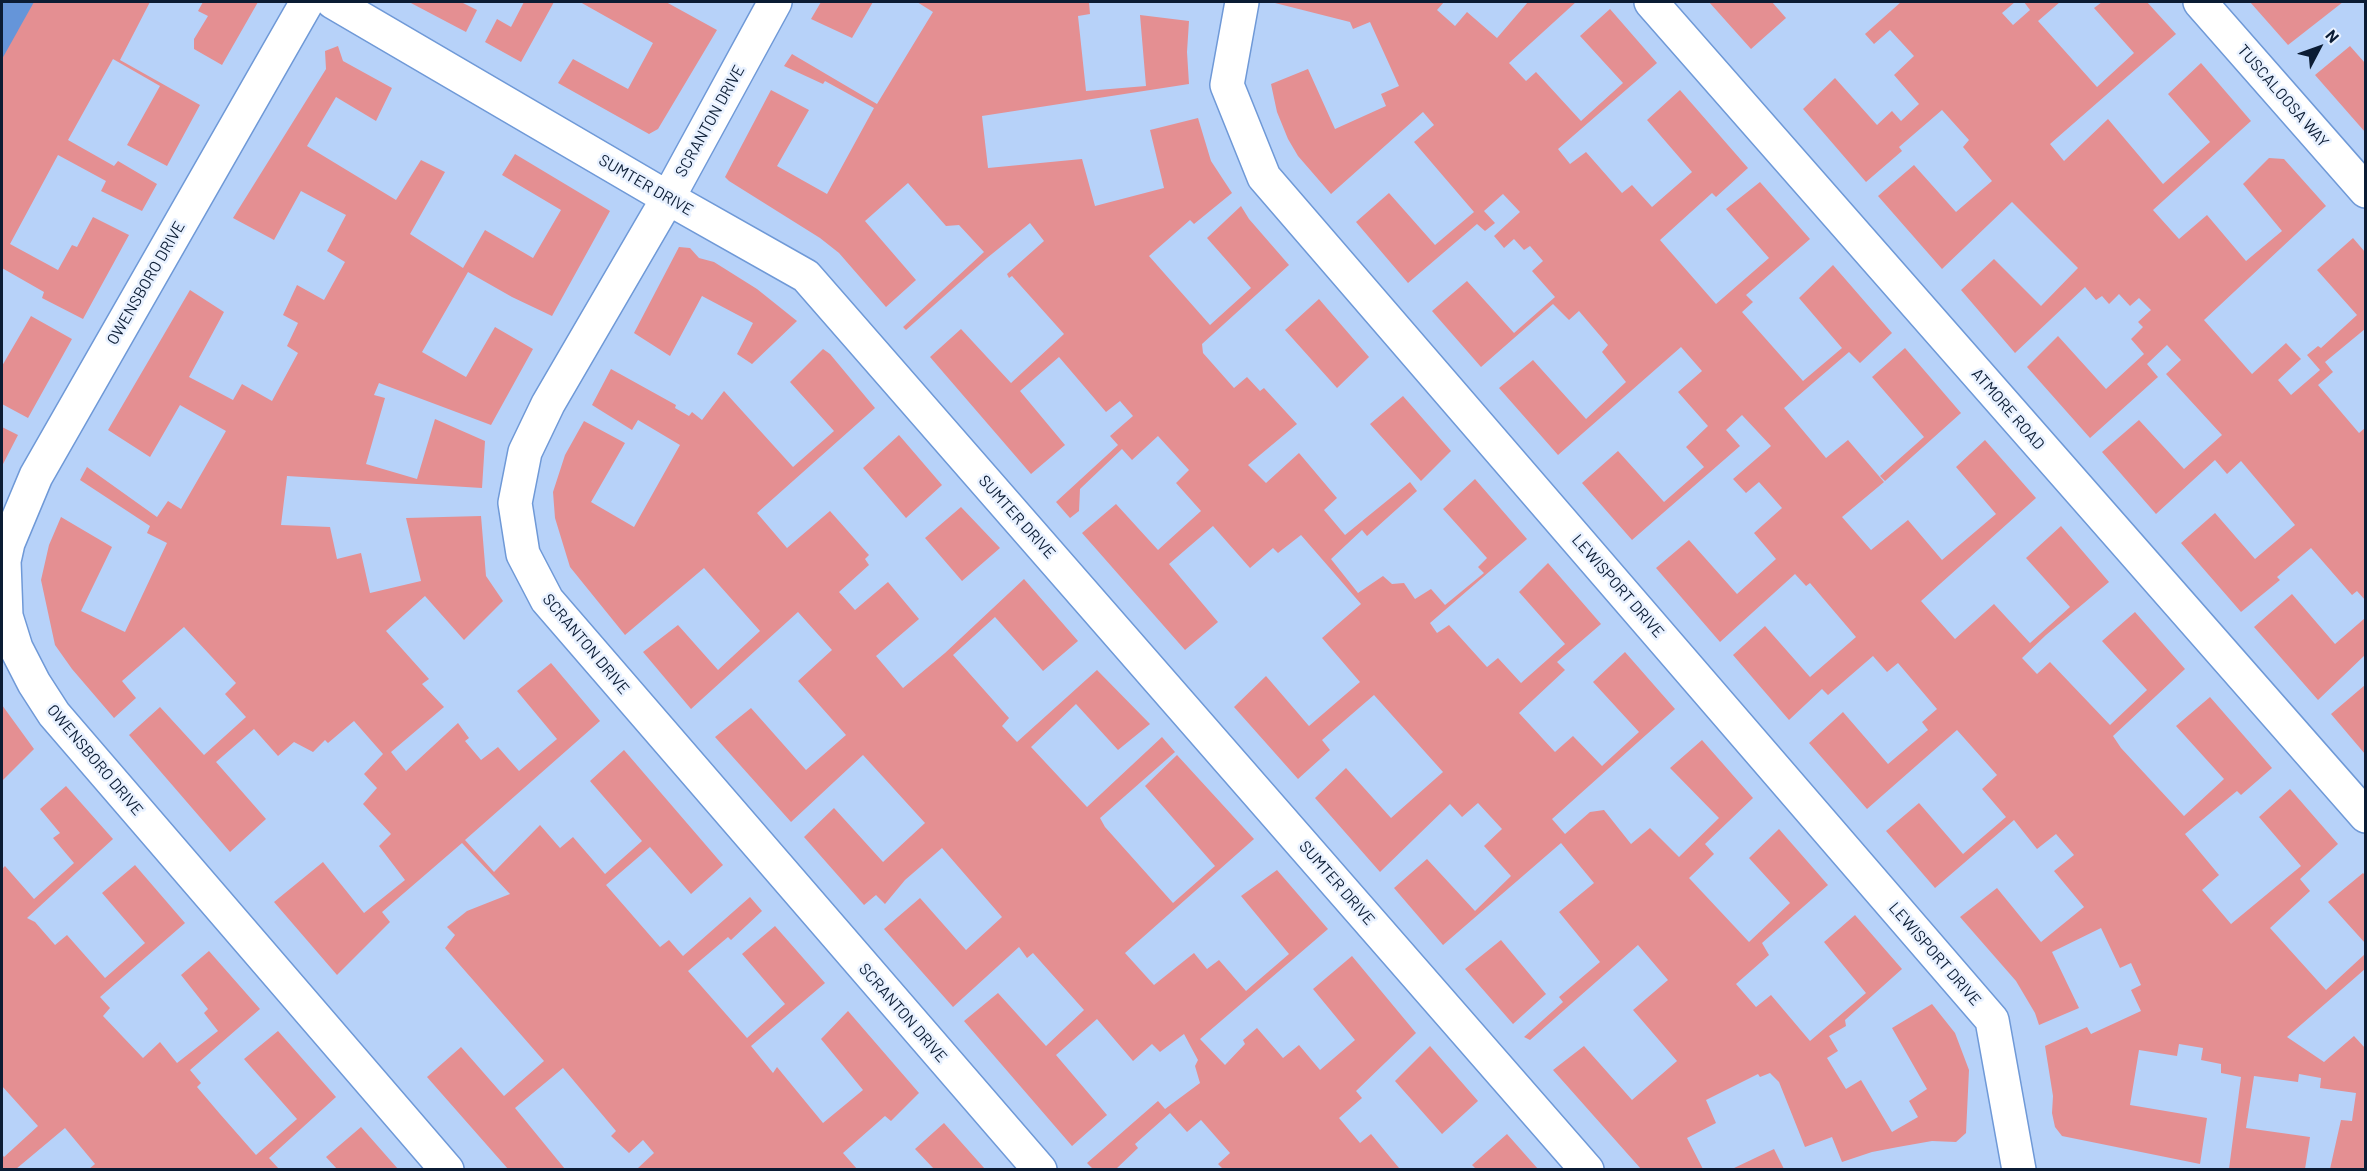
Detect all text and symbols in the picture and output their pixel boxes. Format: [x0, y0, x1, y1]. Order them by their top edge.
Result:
north arrow [2289, 18, 2349, 78]
text: N [2322, 26, 2344, 46]
street label: TUSCALOOSA WAY [2233, 41, 2333, 151]
street label: SCRANTON DRIVE [671, 62, 749, 180]
street label: SUMTER DRIVE [595, 150, 697, 220]
street label: OWENSBORO DRIVE [103, 218, 189, 348]
street label: ATMORE ROAD [1968, 365, 2048, 453]
street label: SUMTER DRIVE [975, 471, 1059, 563]
street label: LEWISPORT DRIVE [1568, 530, 1668, 642]
street label: SCRANTON DRIVE [538, 590, 634, 698]
street label: OWENSBORO DRIVE [43, 701, 147, 819]
street label: SUMTER DRIVE [1295, 837, 1379, 929]
street label: LEWISPORT DRIVE [1885, 898, 1985, 1010]
street label: SCRANTON DRIVE [855, 960, 951, 1066]

